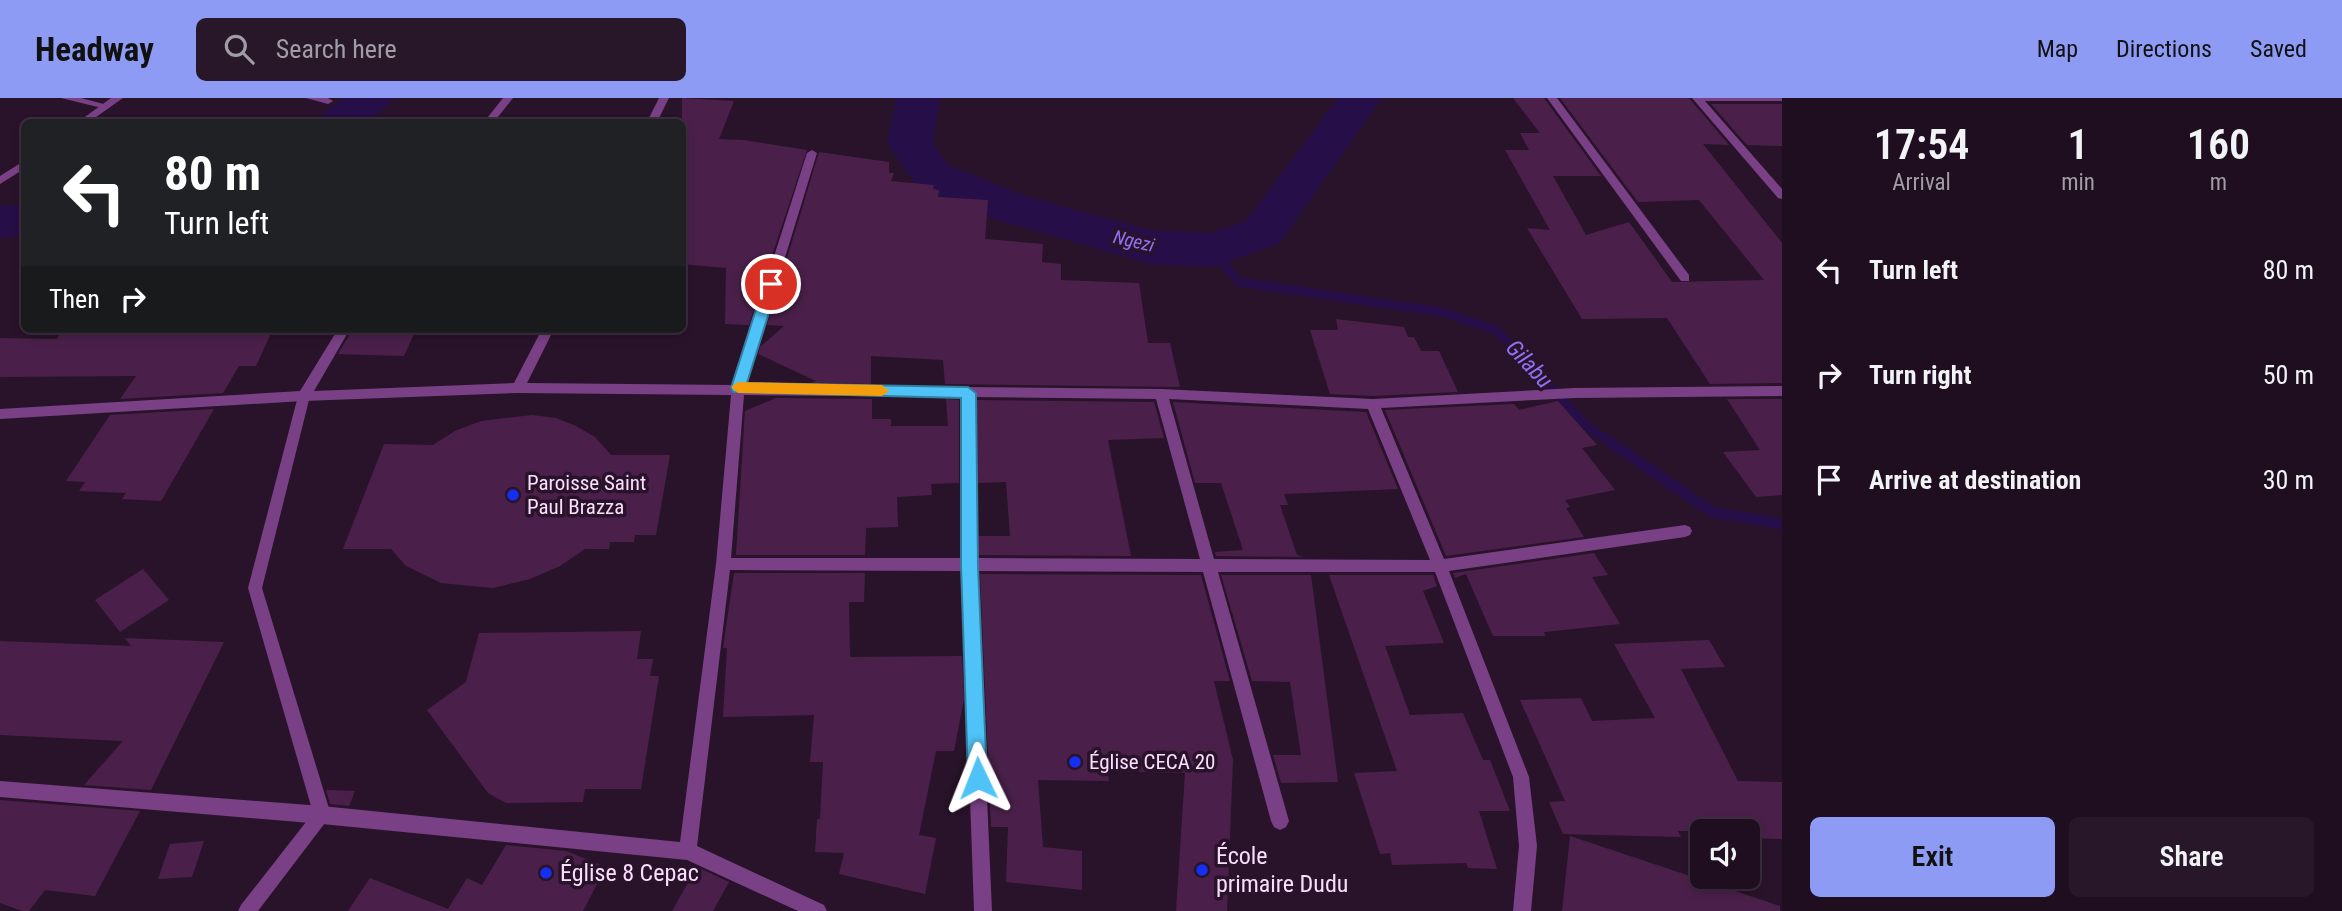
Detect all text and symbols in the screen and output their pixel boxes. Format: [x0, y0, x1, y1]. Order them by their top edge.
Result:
search box [196, 18, 686, 81]
text: Headway [35, 30, 154, 69]
icon: search [220, 30, 258, 68]
text: Search here [276, 34, 397, 64]
text: Map [2037, 35, 2078, 63]
text: Directions [2116, 35, 2212, 63]
text: Saved [2250, 35, 2307, 63]
text: 17:54 [1874, 120, 1969, 169]
text: 1 [2068, 120, 2089, 169]
text: 160 [2187, 120, 2250, 169]
text: 80 m [164, 145, 261, 202]
icon: left [49, 147, 140, 238]
text: Arrival [1892, 169, 1951, 196]
text: min [2061, 169, 2095, 196]
text: m [2210, 169, 2227, 196]
text: Turn left [164, 204, 269, 242]
water label: Ngezi [1111, 225, 1158, 257]
icon: left [1810, 251, 1848, 289]
pin [741, 254, 801, 314]
text: Turn left [1869, 255, 1958, 285]
text: 80 m [2263, 255, 2314, 285]
icon: arrive [752, 265, 790, 303]
icon: right [114, 280, 152, 318]
text: Then [49, 284, 100, 314]
water label: Gilabu [1500, 334, 1558, 394]
icon: right [1810, 356, 1848, 394]
text: Turn right [1869, 360, 1971, 390]
text: 50 m [2263, 360, 2314, 390]
icon: arrive [1810, 461, 1848, 499]
text: Arrive at destination [1869, 465, 2081, 495]
text: 30 m [2263, 465, 2314, 495]
place label: Paroisse Saint Paul Brazza [527, 471, 646, 519]
marker: Paroisse Saint Paul Brazza [505, 487, 521, 503]
position arrow [941, 741, 1015, 815]
place label: Église CECA 20 [1089, 750, 1215, 774]
marker: Église CECA 20 [1067, 754, 1083, 770]
button: Exit [1810, 817, 2055, 897]
button: Share [2069, 817, 2314, 897]
map controls [1690, 819, 1760, 889]
button: sound [1690, 819, 1760, 889]
place label: École primaire Dudu [1216, 842, 1348, 898]
place label: Église 8 Cepac [560, 859, 699, 887]
marker: École primaire Dudu [1194, 862, 1210, 878]
marker: Église 8 Cepac [538, 865, 554, 881]

